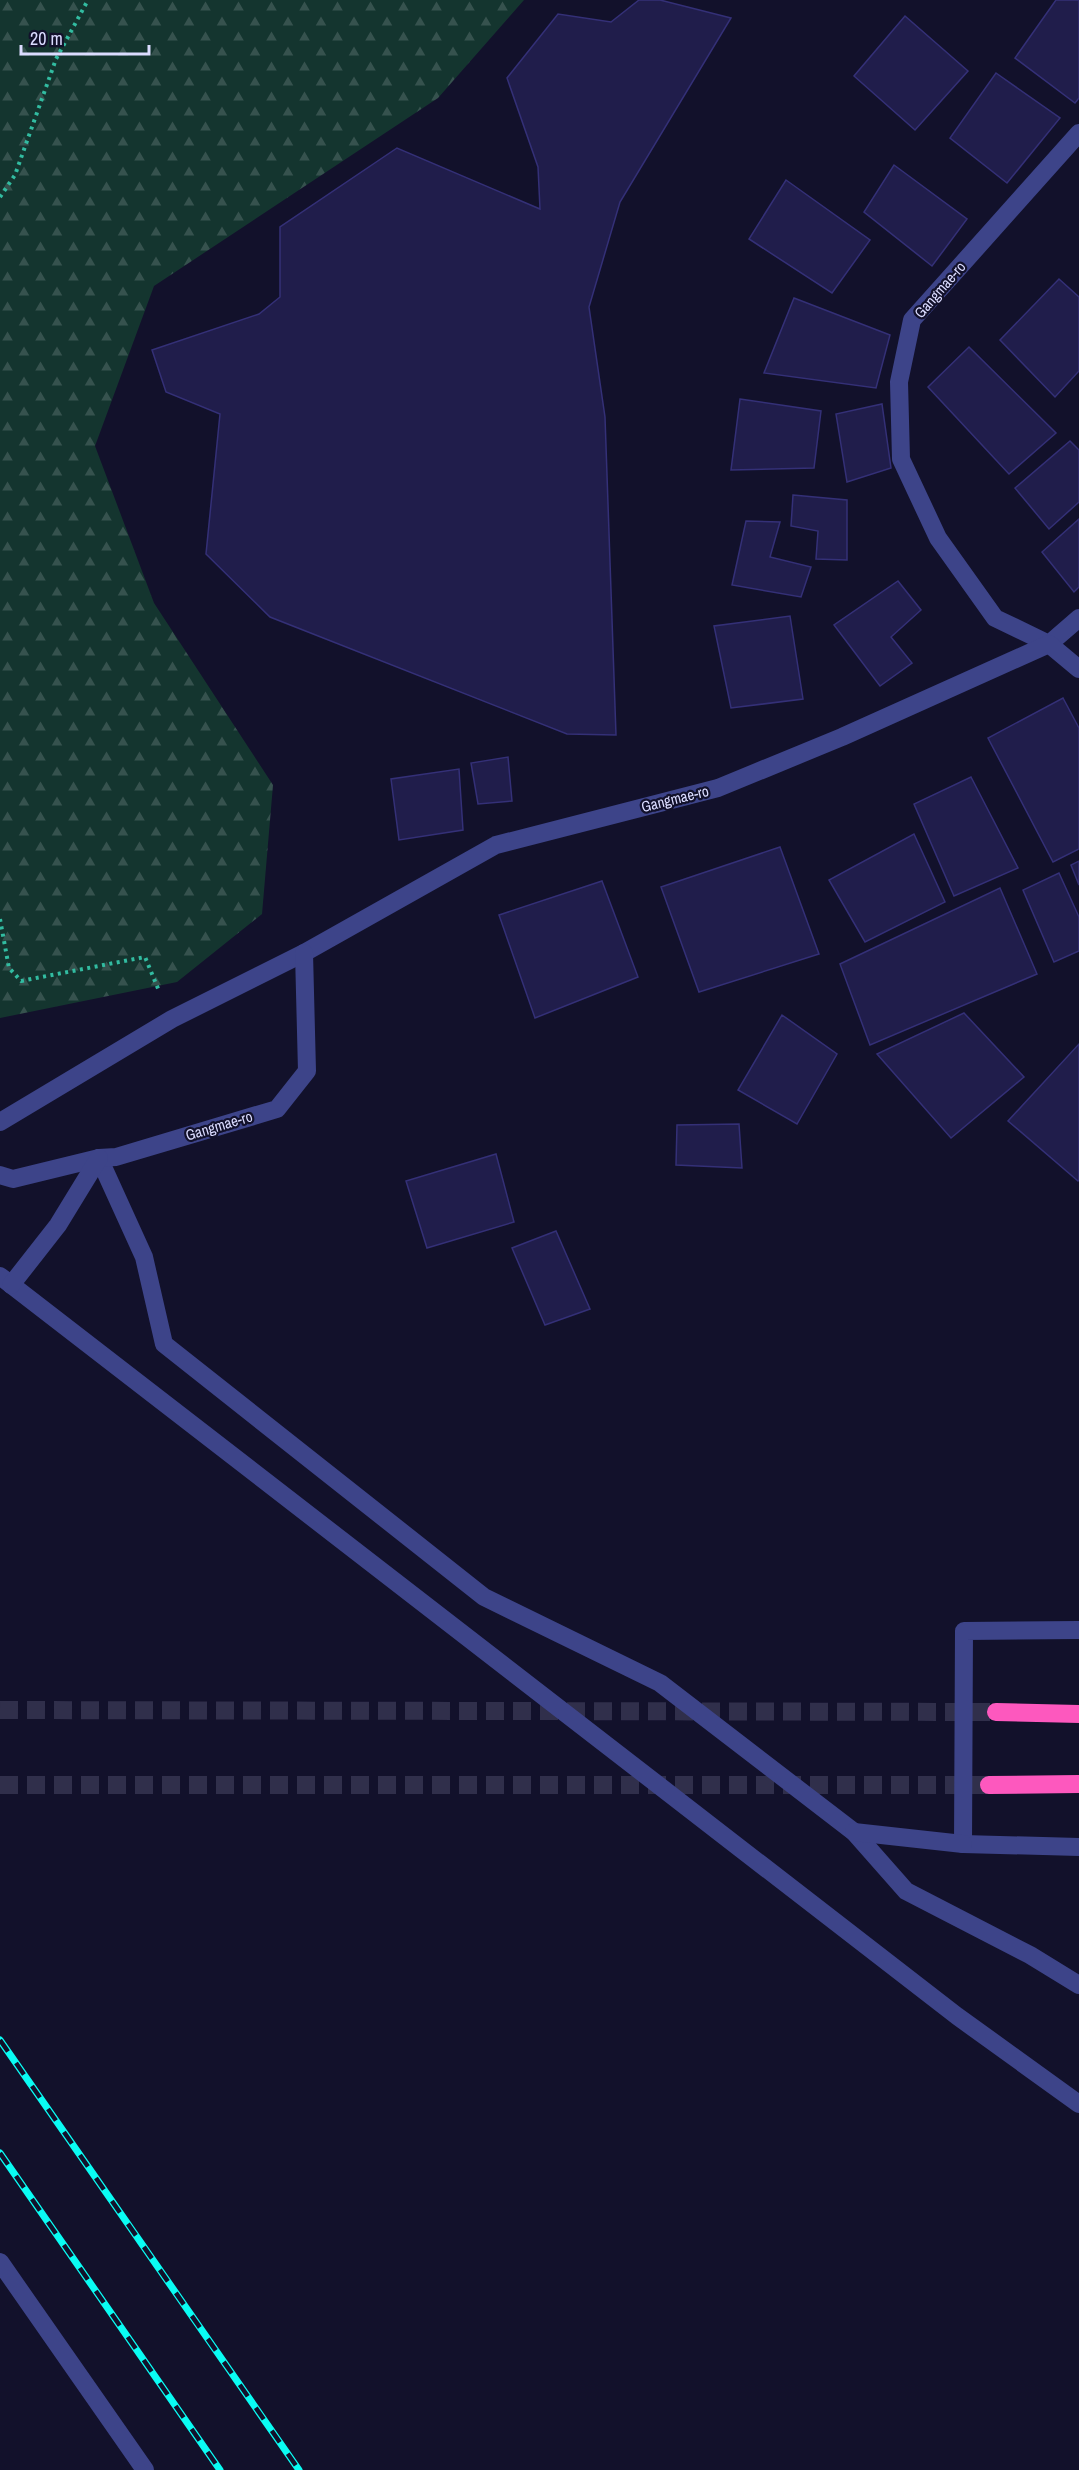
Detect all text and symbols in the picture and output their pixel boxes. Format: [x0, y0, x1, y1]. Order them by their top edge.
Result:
scale bar [21, 18, 148, 56]
text: 20 m [30, 26, 63, 51]
street label: Gangmae-ro [909, 257, 970, 323]
street label: Gangmae-ro [639, 780, 711, 817]
street label: Gangmae-ro [183, 1105, 255, 1146]

